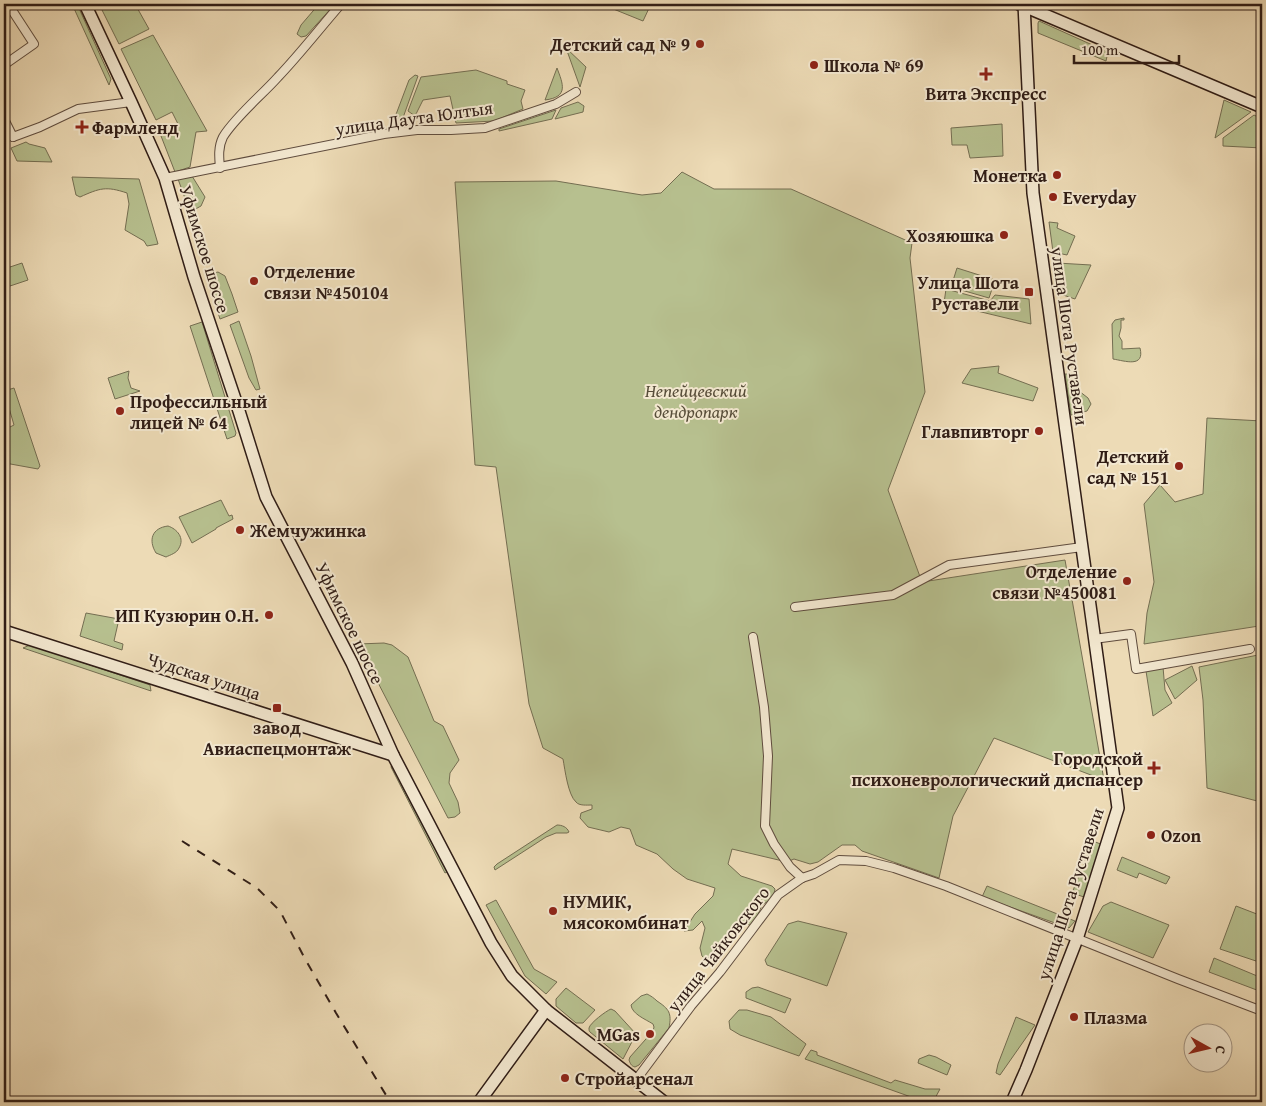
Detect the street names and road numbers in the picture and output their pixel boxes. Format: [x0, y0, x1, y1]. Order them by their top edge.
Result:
street label: улица Даута Юлтыя [333, 94, 494, 143]
street label: Уфимское шоссе [173, 182, 237, 316]
street label: улица Шота Руставели [1044, 244, 1096, 427]
street label: Уфимское шоссе [309, 557, 391, 689]
street label: Чудская улица [144, 645, 264, 707]
street label: улица Шота Руставели [1029, 804, 1111, 985]
street label: улица Чайковского [659, 880, 776, 1019]

